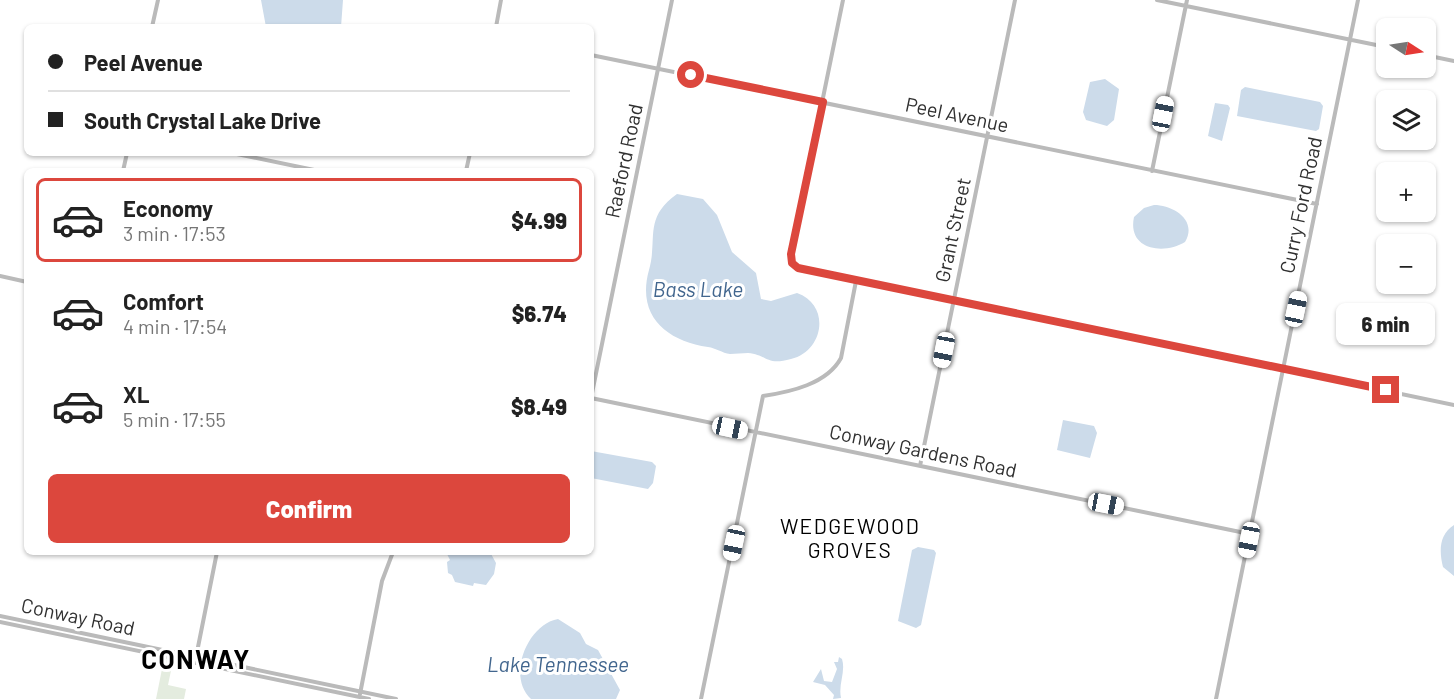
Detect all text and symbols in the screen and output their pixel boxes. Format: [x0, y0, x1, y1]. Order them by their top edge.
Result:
north arrow [1376, 18, 1436, 78]
map controls [1376, 18, 1436, 294]
text: Peel Avenue [84, 49, 203, 75]
route start [677, 61, 704, 88]
button: layers [1376, 90, 1436, 150]
street label: Peel Avenue [903, 91, 1011, 137]
car [1151, 95, 1175, 133]
street label: Raeford Road [599, 101, 647, 220]
text: South Crystal Lake Drive [84, 107, 321, 133]
street label: Curry Ford Road [1274, 134, 1326, 275]
button: + [1376, 162, 1436, 222]
street label: Grant Street [929, 175, 975, 284]
icon: car [51, 193, 105, 247]
text: Economy [123, 195, 213, 221]
text: $4.99 [511, 207, 567, 233]
text: 3 min · 17:53 [123, 221, 226, 245]
button: − [1376, 234, 1436, 294]
water label: Bass Lake [653, 276, 743, 301]
icon: car [51, 286, 105, 340]
text: Comfort [123, 288, 204, 314]
car [1283, 290, 1309, 328]
text: $6.74 [512, 300, 567, 326]
callout: 6 min [1336, 303, 1436, 345]
text: 6 min [1362, 312, 1409, 336]
text: 4 min · 17:54 [123, 314, 227, 338]
car [932, 331, 956, 369]
route end [1372, 376, 1399, 403]
icon: car [51, 379, 105, 433]
text: XL [123, 381, 149, 407]
text: $8.49 [511, 393, 567, 419]
text: 5 min · 17:55 [123, 407, 226, 431]
car [711, 415, 749, 441]
street label: Conway Gardens Road [827, 418, 1019, 482]
button: Confirm [48, 474, 570, 543]
car [1087, 492, 1125, 516]
district label: WEDGEWOOD GROVES [780, 513, 920, 562]
car [1237, 521, 1261, 559]
car [721, 524, 747, 562]
street label: Conway Road [19, 592, 137, 640]
district label: CONWAY [141, 643, 251, 674]
water label: Lake Tennessee [487, 651, 629, 676]

